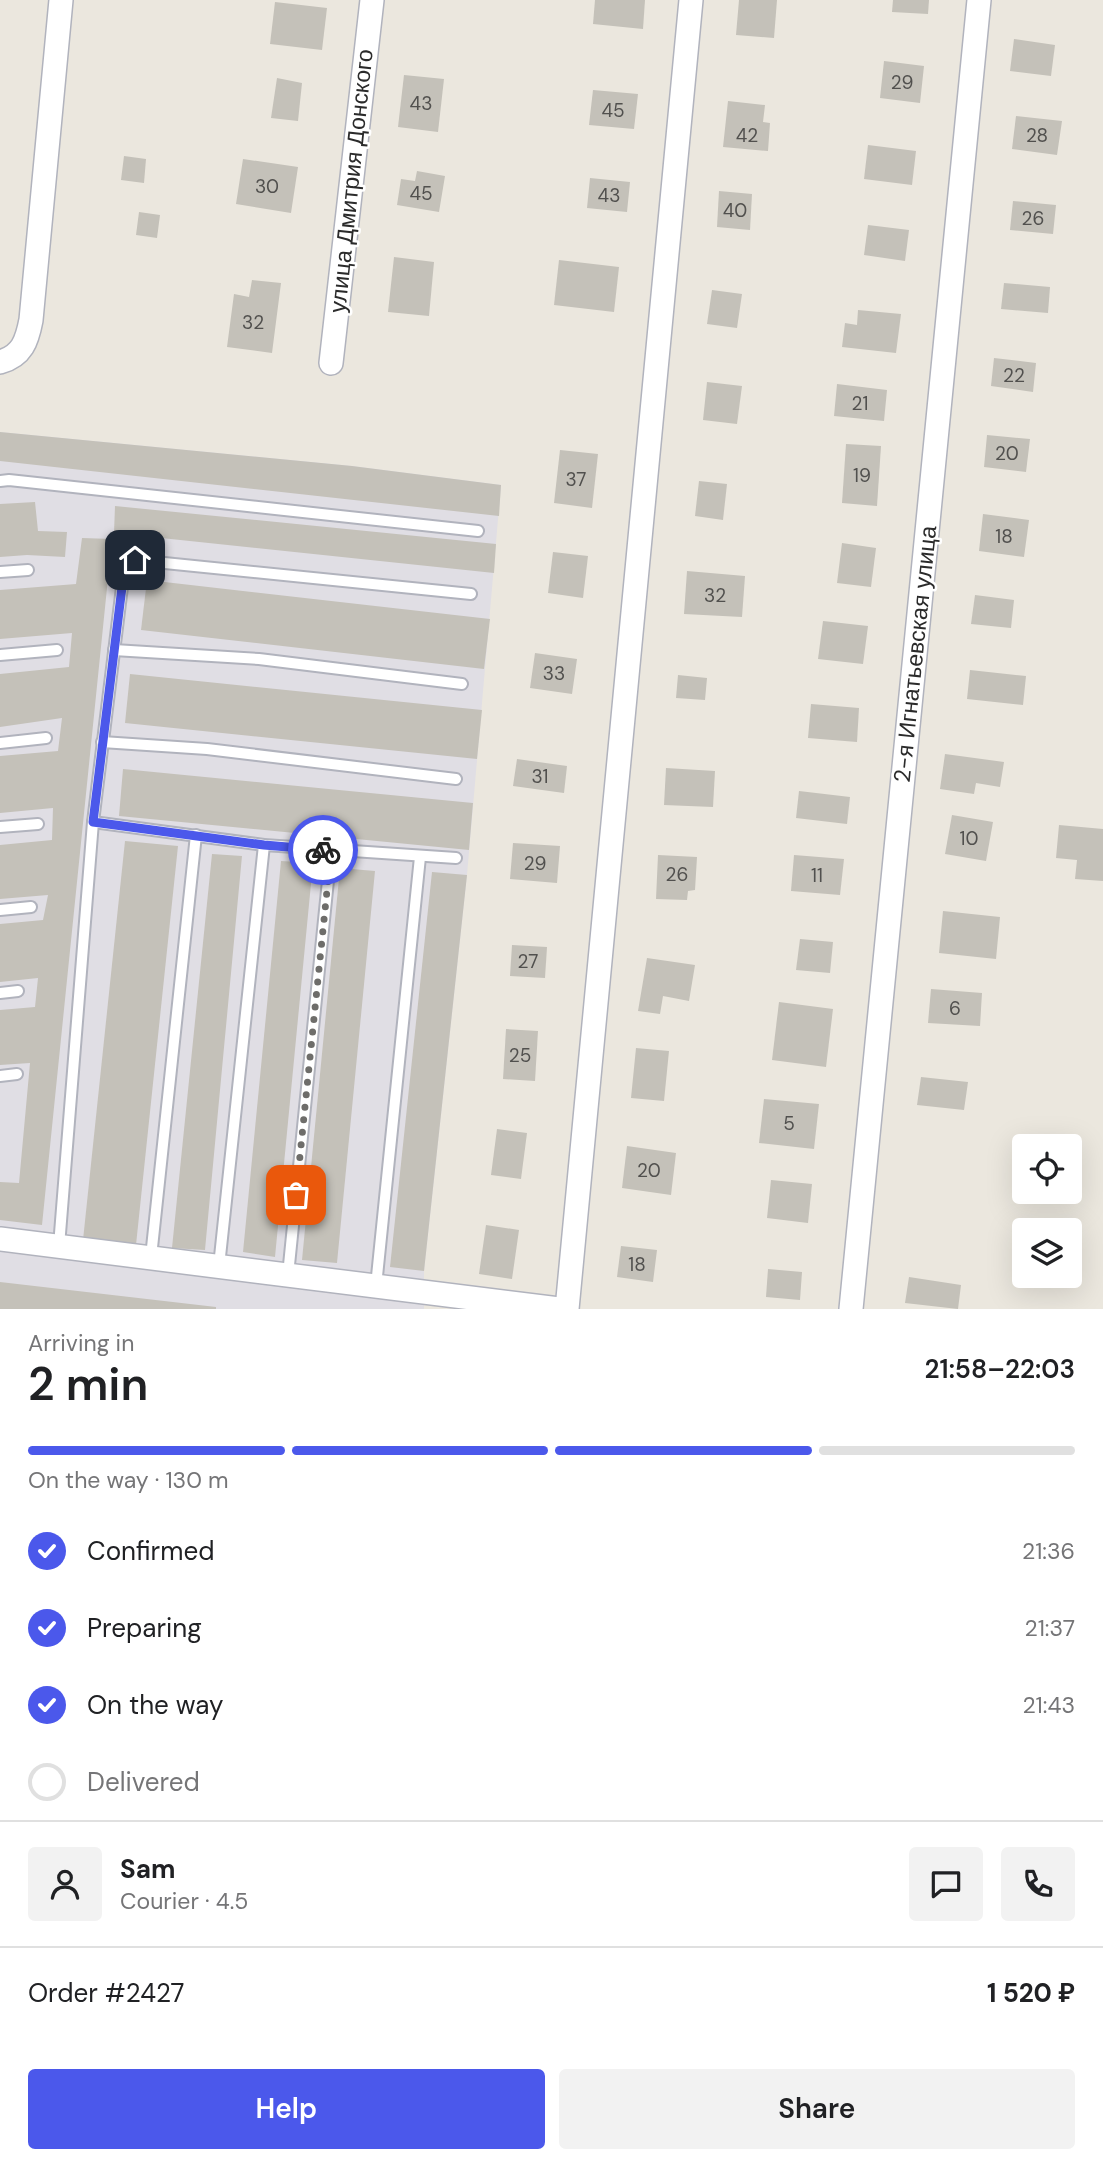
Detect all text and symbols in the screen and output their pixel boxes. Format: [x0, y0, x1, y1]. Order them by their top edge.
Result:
street label: улица Дмитрия Донского [322, 48, 380, 314]
house number: 29 [891, 70, 913, 95]
house number: 43 [410, 91, 432, 116]
house number: 45 [601, 98, 625, 123]
house number: 42 [736, 123, 758, 148]
house number: 28 [1026, 123, 1048, 148]
house number: 30 [255, 174, 279, 199]
house number: 45 [409, 181, 433, 206]
house number: 43 [598, 183, 620, 208]
house number: 40 [723, 198, 747, 223]
house number: 26 [1022, 206, 1044, 231]
house number: 32 [242, 310, 264, 335]
house number: 22 [1003, 363, 1025, 388]
house number: 21 [852, 391, 868, 416]
house number: 20 [995, 441, 1019, 466]
house number: 19 [853, 463, 871, 488]
house number: 37 [565, 467, 587, 492]
street label: 2-я Игнатьевская улица [887, 524, 943, 784]
house number: 18 [995, 524, 1013, 549]
pin [105, 530, 165, 590]
icon: home [116, 541, 154, 579]
house number: 32 [704, 583, 726, 608]
house number: 33 [543, 661, 565, 686]
house number: 31 [532, 764, 548, 789]
courier [288, 815, 358, 885]
house number: 10 [960, 826, 978, 851]
icon: bike [304, 831, 342, 869]
house number: 29 [524, 851, 546, 876]
house number: 26 [666, 862, 688, 887]
house number: 11 [811, 863, 823, 888]
house number: 27 [518, 949, 538, 974]
house number: 6 [949, 996, 961, 1021]
house number: 25 [509, 1043, 531, 1068]
house number: 5 [783, 1111, 795, 1136]
map controls [1012, 1134, 1082, 1288]
button: locate [1012, 1134, 1082, 1204]
house number: 20 [637, 1158, 661, 1183]
pin [266, 1165, 326, 1225]
icon: bag [277, 1176, 315, 1214]
button: layers [1012, 1218, 1082, 1288]
house number: 18 [628, 1252, 646, 1277]
text: Arriving in [28, 1328, 134, 1358]
text: 21:58–22:03 [925, 1352, 1075, 1386]
text: 2 min [28, 1354, 148, 1414]
text: On the way · 130 m [28, 1465, 229, 1495]
icon: check [28, 1532, 66, 1570]
text: Confirmed [87, 1534, 214, 1568]
text: 21:36 [1022, 1536, 1075, 1566]
icon: check [28, 1609, 66, 1647]
text: Preparing [87, 1611, 202, 1645]
text: 21:37 [1024, 1613, 1075, 1643]
icon: check [28, 1686, 66, 1724]
text: On the way [87, 1688, 223, 1722]
text: 21:43 [1022, 1690, 1075, 1720]
text: Delivered [87, 1765, 200, 1799]
button: person [28, 1847, 102, 1921]
button: chat [909, 1847, 983, 1921]
button: phone [1001, 1847, 1075, 1921]
text: Sam [120, 1852, 175, 1886]
text: Courier · 4.5 [120, 1886, 248, 1916]
text: Order #2427 [28, 1976, 185, 2010]
text: 1 520 ₽ [987, 1976, 1075, 2010]
button: Help [28, 2069, 545, 2149]
button: Share [559, 2069, 1075, 2149]

